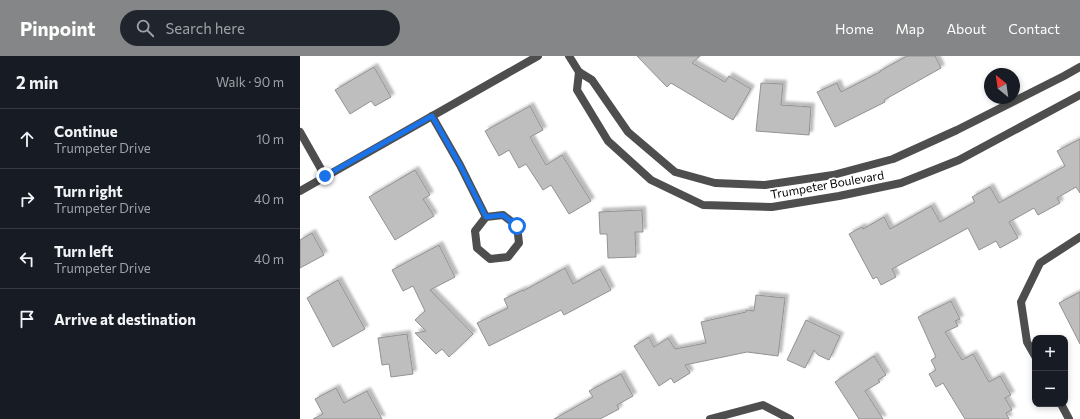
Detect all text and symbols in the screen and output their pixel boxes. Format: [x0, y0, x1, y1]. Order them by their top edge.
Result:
search box [120, 10, 400, 46]
text: Pinpoint [20, 17, 96, 40]
icon: search [134, 17, 156, 39]
text: Search here [166, 19, 245, 37]
text: Home [835, 20, 874, 37]
text: Map [896, 20, 924, 37]
text: About [946, 20, 986, 37]
text: Contact [1008, 20, 1060, 37]
north arrow [984, 68, 1020, 104]
text: 2 min [16, 72, 58, 93]
text: Walk · 90 m [216, 74, 284, 90]
text: Continue [54, 122, 118, 140]
icon: ahead [16, 128, 38, 150]
text: 10 m [256, 131, 284, 147]
text: Trumpeter Drive [54, 140, 151, 156]
route end [316, 167, 334, 185]
street label: Trumpeter Boulevard [769, 167, 885, 201]
text: Turn right [54, 182, 123, 200]
icon: right [16, 188, 38, 210]
text: 40 m [254, 191, 284, 207]
text: Trumpeter Drive [54, 200, 151, 216]
route start [508, 217, 526, 235]
text: Turn left [54, 242, 113, 260]
icon: left [16, 248, 38, 270]
text: 40 m [254, 251, 284, 267]
text: Trumpeter Drive [54, 260, 151, 276]
icon: arrive [16, 308, 38, 330]
text: Arrive at destination [54, 310, 196, 328]
map controls [1032, 335, 1068, 407]
button: + [1032, 335, 1068, 371]
button: − [1032, 371, 1068, 407]

